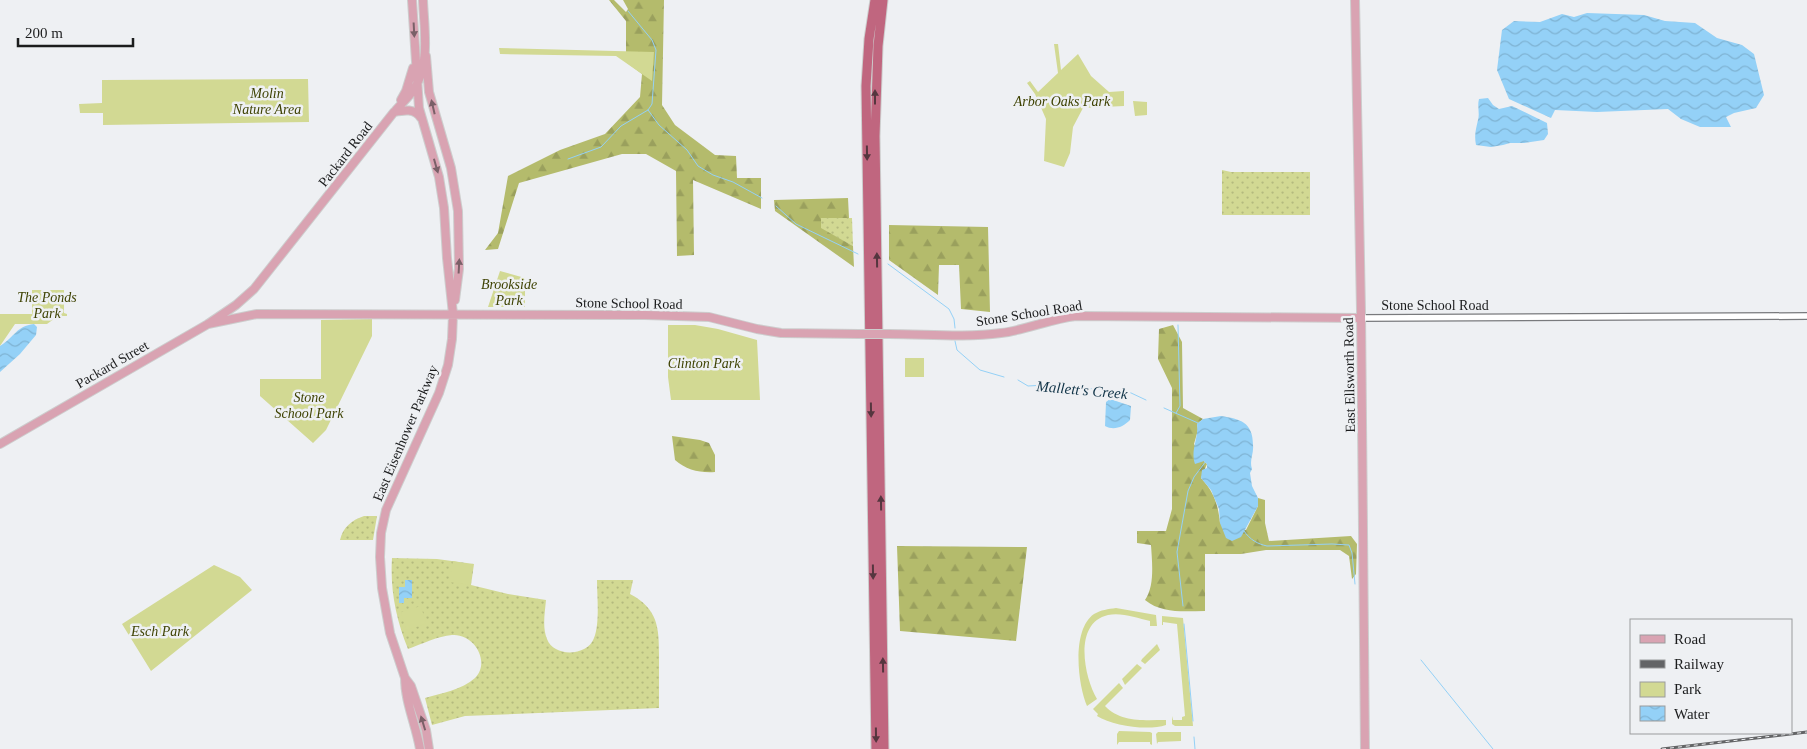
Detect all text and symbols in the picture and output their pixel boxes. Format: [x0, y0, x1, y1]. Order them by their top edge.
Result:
scale bar [18, 15, 132, 47]
one-way arrow [410, 22, 418, 38]
text: 200 m [25, 25, 63, 41]
park label: Molin Nature Area [232, 86, 301, 117]
one-way arrow [871, 89, 879, 105]
park label: Arbor Oaks Park [1013, 94, 1111, 109]
one-way arrow [429, 99, 437, 114]
street label: Packard Road [315, 119, 375, 190]
one-way arrow [863, 145, 871, 161]
one-way arrow [433, 158, 441, 173]
one-way arrow [873, 251, 881, 267]
one-way arrow [455, 258, 463, 274]
park label: Brookside Park [481, 277, 537, 308]
park label: The Ponds Park [17, 290, 77, 321]
street label: Stone School Road [575, 295, 683, 312]
street label: Stone School Road [975, 298, 1083, 329]
street label: Stone School Road [1381, 298, 1489, 313]
street label: East Ellsworth Road [1341, 317, 1358, 433]
street label: Packard Street [73, 338, 151, 391]
park label: Clinton Park [668, 356, 741, 371]
street label: East Eisenhower Parkway [370, 363, 441, 503]
water label: Mallett's Creek [1035, 378, 1129, 402]
park label: Stone School Park [275, 390, 344, 421]
one-way arrow [867, 402, 875, 418]
one-way arrow [877, 495, 885, 511]
one-way arrow [870, 565, 878, 581]
legend [1630, 619, 1792, 734]
park label: Esch Park [130, 624, 190, 639]
text: Road [1674, 631, 1706, 647]
text: Railway [1674, 656, 1724, 672]
one-way arrow [879, 657, 887, 673]
text: Park [1674, 681, 1702, 697]
text: Water [1674, 706, 1709, 722]
one-way arrow [419, 716, 427, 731]
one-way arrow [872, 727, 880, 743]

